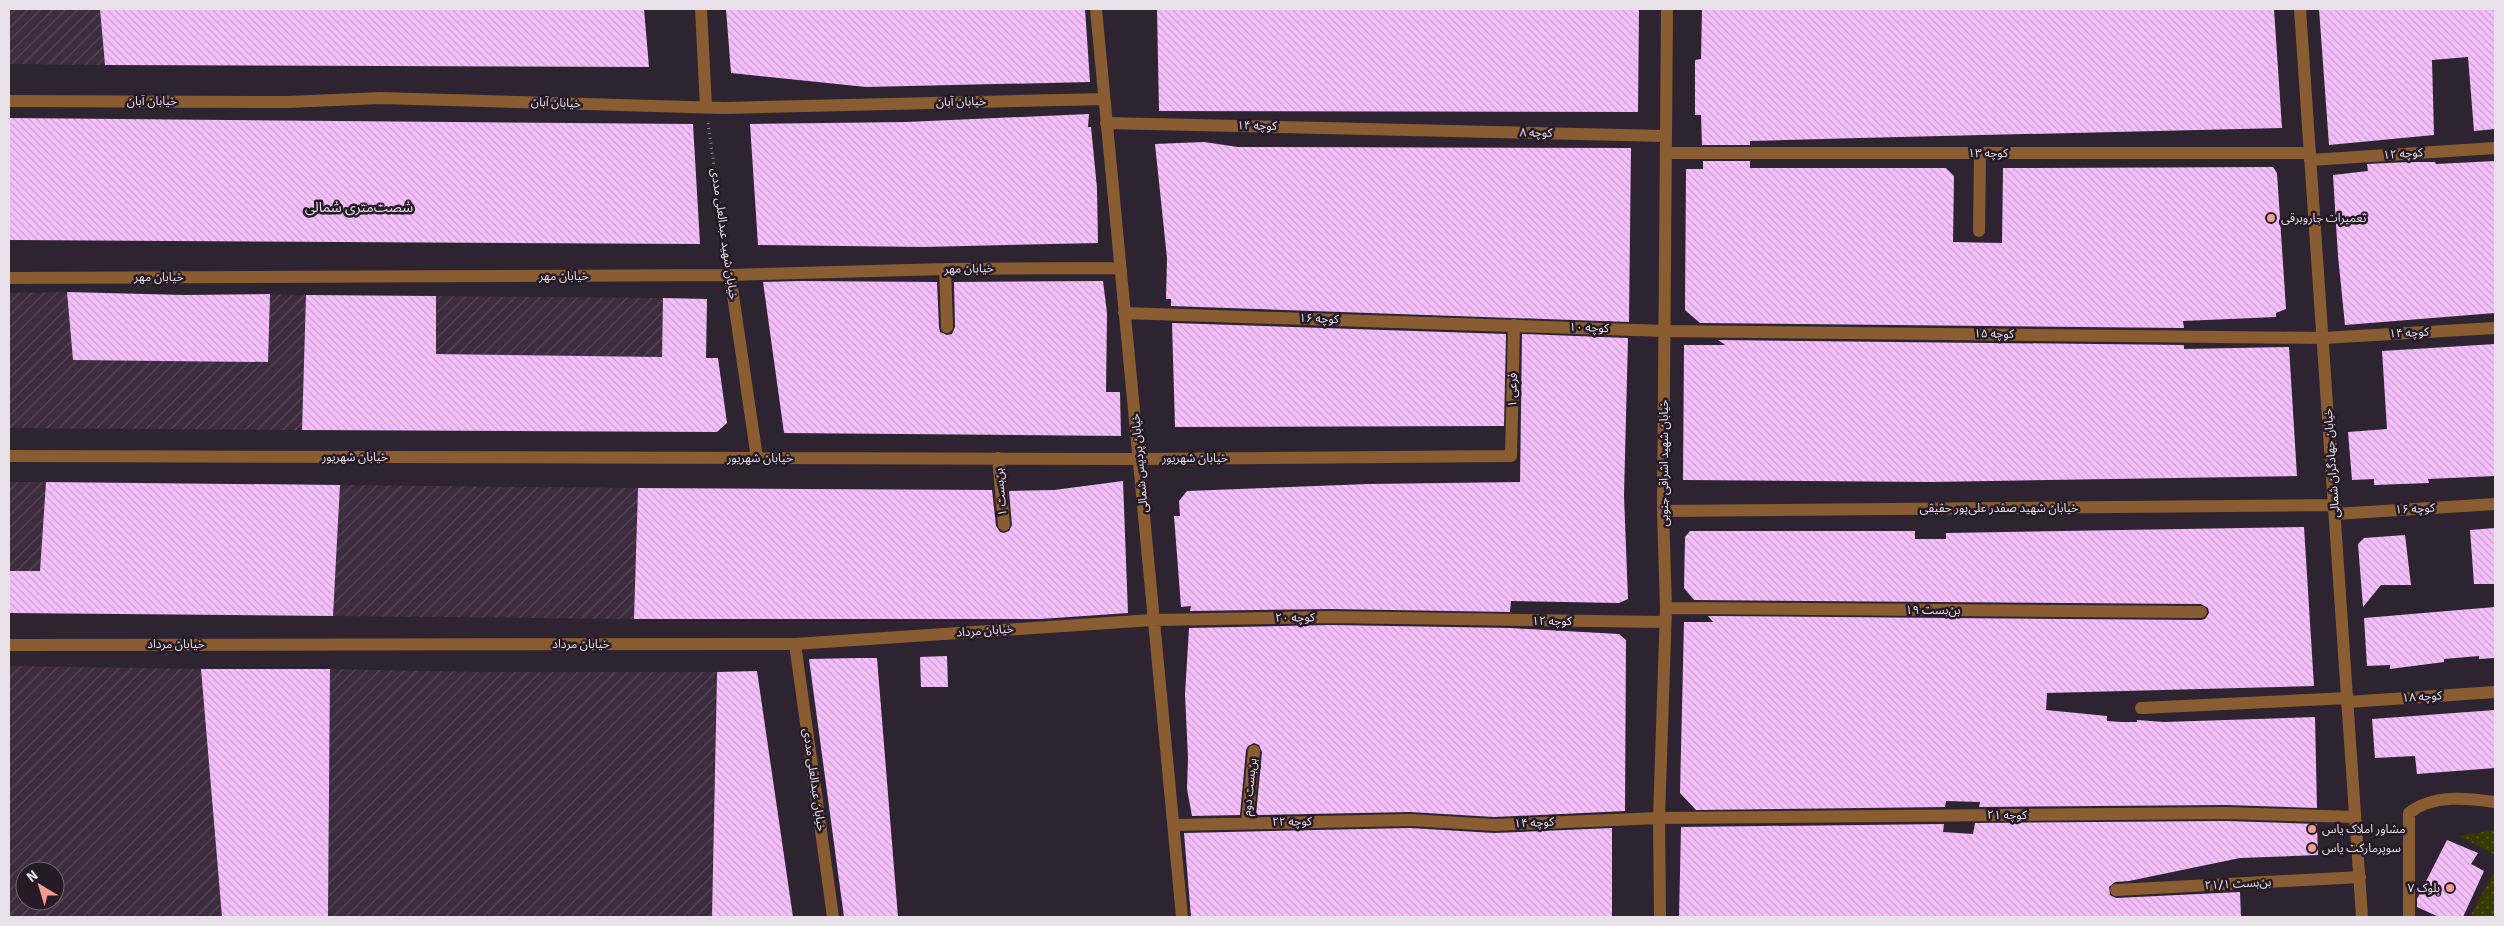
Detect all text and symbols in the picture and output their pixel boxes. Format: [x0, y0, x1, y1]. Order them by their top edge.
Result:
street label: خیابان آبان [127, 94, 177, 109]
street label: خیابان آبان [936, 94, 986, 110]
street label: خیابان آبان [531, 95, 581, 111]
street label: کوچه ۱۴ [1237, 118, 1278, 134]
street label: کوچه ۸ [1519, 125, 1554, 141]
street label: کوچه ۱۲ [2383, 145, 2424, 163]
street label: کوچه ۱۳ [1968, 146, 2009, 161]
street label: خیابان شهید عبدالعلی مددی [707, 167, 741, 301]
district label: شصت‌متری شمالی [305, 199, 413, 216]
place label: تعمیرات جاروبرقی [2281, 211, 2367, 226]
marker: تعمیرات جاروبرقی [2265, 212, 2277, 224]
street label: خیابان مهر [943, 261, 994, 277]
street label: خیابان مهر [538, 269, 589, 284]
street label: خیابان مهر [133, 270, 184, 285]
street label: کوچه ۱۶ [1299, 311, 1340, 327]
street label: کوچه ۱۰ [1569, 320, 1610, 336]
street label: کوچه ۱۴ [2389, 324, 2430, 342]
street label: کوچه ۱۵ [1974, 326, 2015, 342]
street label: فرعی ۱ [1505, 373, 1521, 407]
street label: خیابان شهید اشراقی جنوبی [1657, 400, 1672, 526]
street label: خیابان جهادگران شمالی [2321, 408, 2343, 518]
street label: خیابان پردیس شمالی [1128, 413, 1152, 513]
street label: خیابان شهریور [321, 450, 388, 465]
street label: خیابان شهریور [726, 451, 793, 466]
street label: خیابان شهریور [1161, 451, 1228, 466]
street label: بن‌بست ۱ [991, 467, 1011, 517]
street label: کوچه ۱۶ [2395, 500, 2436, 518]
street label: خیابان شهید صفدر علی‌پور حقیقی [1920, 501, 2078, 516]
street label: بن‌بست ۱۹ [1906, 603, 1960, 618]
street label: کوچه ۲۰ [1275, 610, 1316, 626]
street label: کوچه ۱۲ [1532, 614, 1573, 629]
street label: خیابان مرداد [956, 622, 1014, 640]
street label: خیابان مرداد [147, 637, 205, 652]
street label: خیابان مرداد [552, 637, 610, 652]
street label: کوچه ۱۸ [2402, 688, 2443, 706]
street label: خیابان عبدالعلی مددی [799, 727, 829, 833]
street label: بن‌بست دوم [1240, 757, 1261, 817]
street label: کوچه ۲۱ [1987, 808, 2028, 823]
street label: کوچه ۲۲ [1272, 814, 1313, 830]
street label: کوچه ۱۴ [1514, 814, 1555, 832]
place label: مشاور املاک یاس [2322, 822, 2406, 837]
marker: مشاور املاک یاس [2306, 823, 2318, 835]
place label: سوپرمارکت یاس [2322, 841, 2401, 856]
marker: سوپرمارکت یاس [2306, 842, 2318, 854]
north arrow [15, 861, 65, 911]
text: N [23, 866, 41, 886]
street label: بن‌بست ۲۱/۱ [2204, 875, 2272, 893]
place label: بلوک ۷ [2407, 881, 2440, 896]
marker: بلوک ۷ [2444, 882, 2456, 894]

